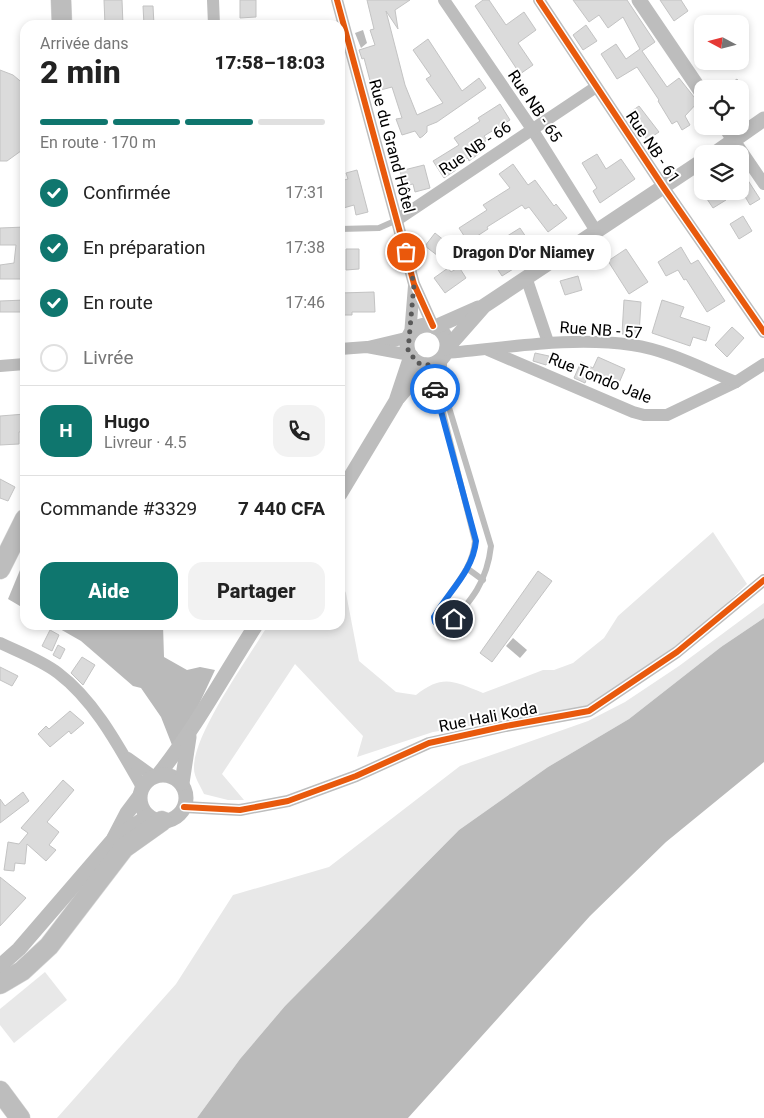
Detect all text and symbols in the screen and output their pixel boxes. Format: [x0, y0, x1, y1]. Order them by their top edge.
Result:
north arrow [694, 15, 749, 70]
map controls [694, 15, 749, 200]
text: Arrivée dans [40, 34, 129, 53]
text: 17:58–18:03 [214, 51, 325, 74]
text: 2 min [40, 53, 121, 91]
street label: Rue NB - 65 [504, 66, 566, 146]
street label: Rue du Grand Hôtel [365, 77, 419, 215]
button: locate [694, 80, 749, 135]
street label: Rue NB - 61 [622, 107, 684, 187]
street label: Rue NB - 66 [435, 117, 515, 179]
text: En route · 170 m [40, 133, 156, 152]
button: layers [694, 145, 749, 200]
icon: check [40, 179, 68, 207]
text: Confirmée [83, 181, 170, 204]
text: 17:31 [285, 183, 325, 202]
pin [385, 231, 427, 273]
icon: check [40, 234, 68, 262]
callout: Dragon D'or Niamey [436, 234, 611, 270]
text: En préparation [83, 236, 206, 259]
text: 17:38 [285, 238, 325, 257]
icon: bag [392, 238, 420, 266]
text: Dragon D'or Niamey [453, 243, 594, 262]
icon: check [40, 289, 68, 317]
text: En route [83, 291, 153, 314]
text: 17:46 [285, 293, 325, 312]
street label: Rue NB - 57 [559, 318, 643, 342]
text: Livrée [83, 346, 133, 369]
street label: Rue Tondo Jale [546, 349, 654, 407]
courier [410, 364, 460, 414]
icon: car [421, 375, 449, 403]
button: phone [273, 405, 325, 457]
text: Hugo [104, 410, 150, 433]
text: H [59, 419, 73, 442]
text: Livreur · 4.5 [104, 433, 187, 452]
text: Commande #3329 [40, 497, 197, 520]
text: 7 440 CFA [238, 497, 325, 520]
button: Aide [40, 562, 178, 620]
button: Partager [188, 562, 325, 620]
pin [433, 598, 475, 640]
icon: home [440, 605, 468, 633]
street label: Rue Hali Koda [437, 698, 539, 736]

